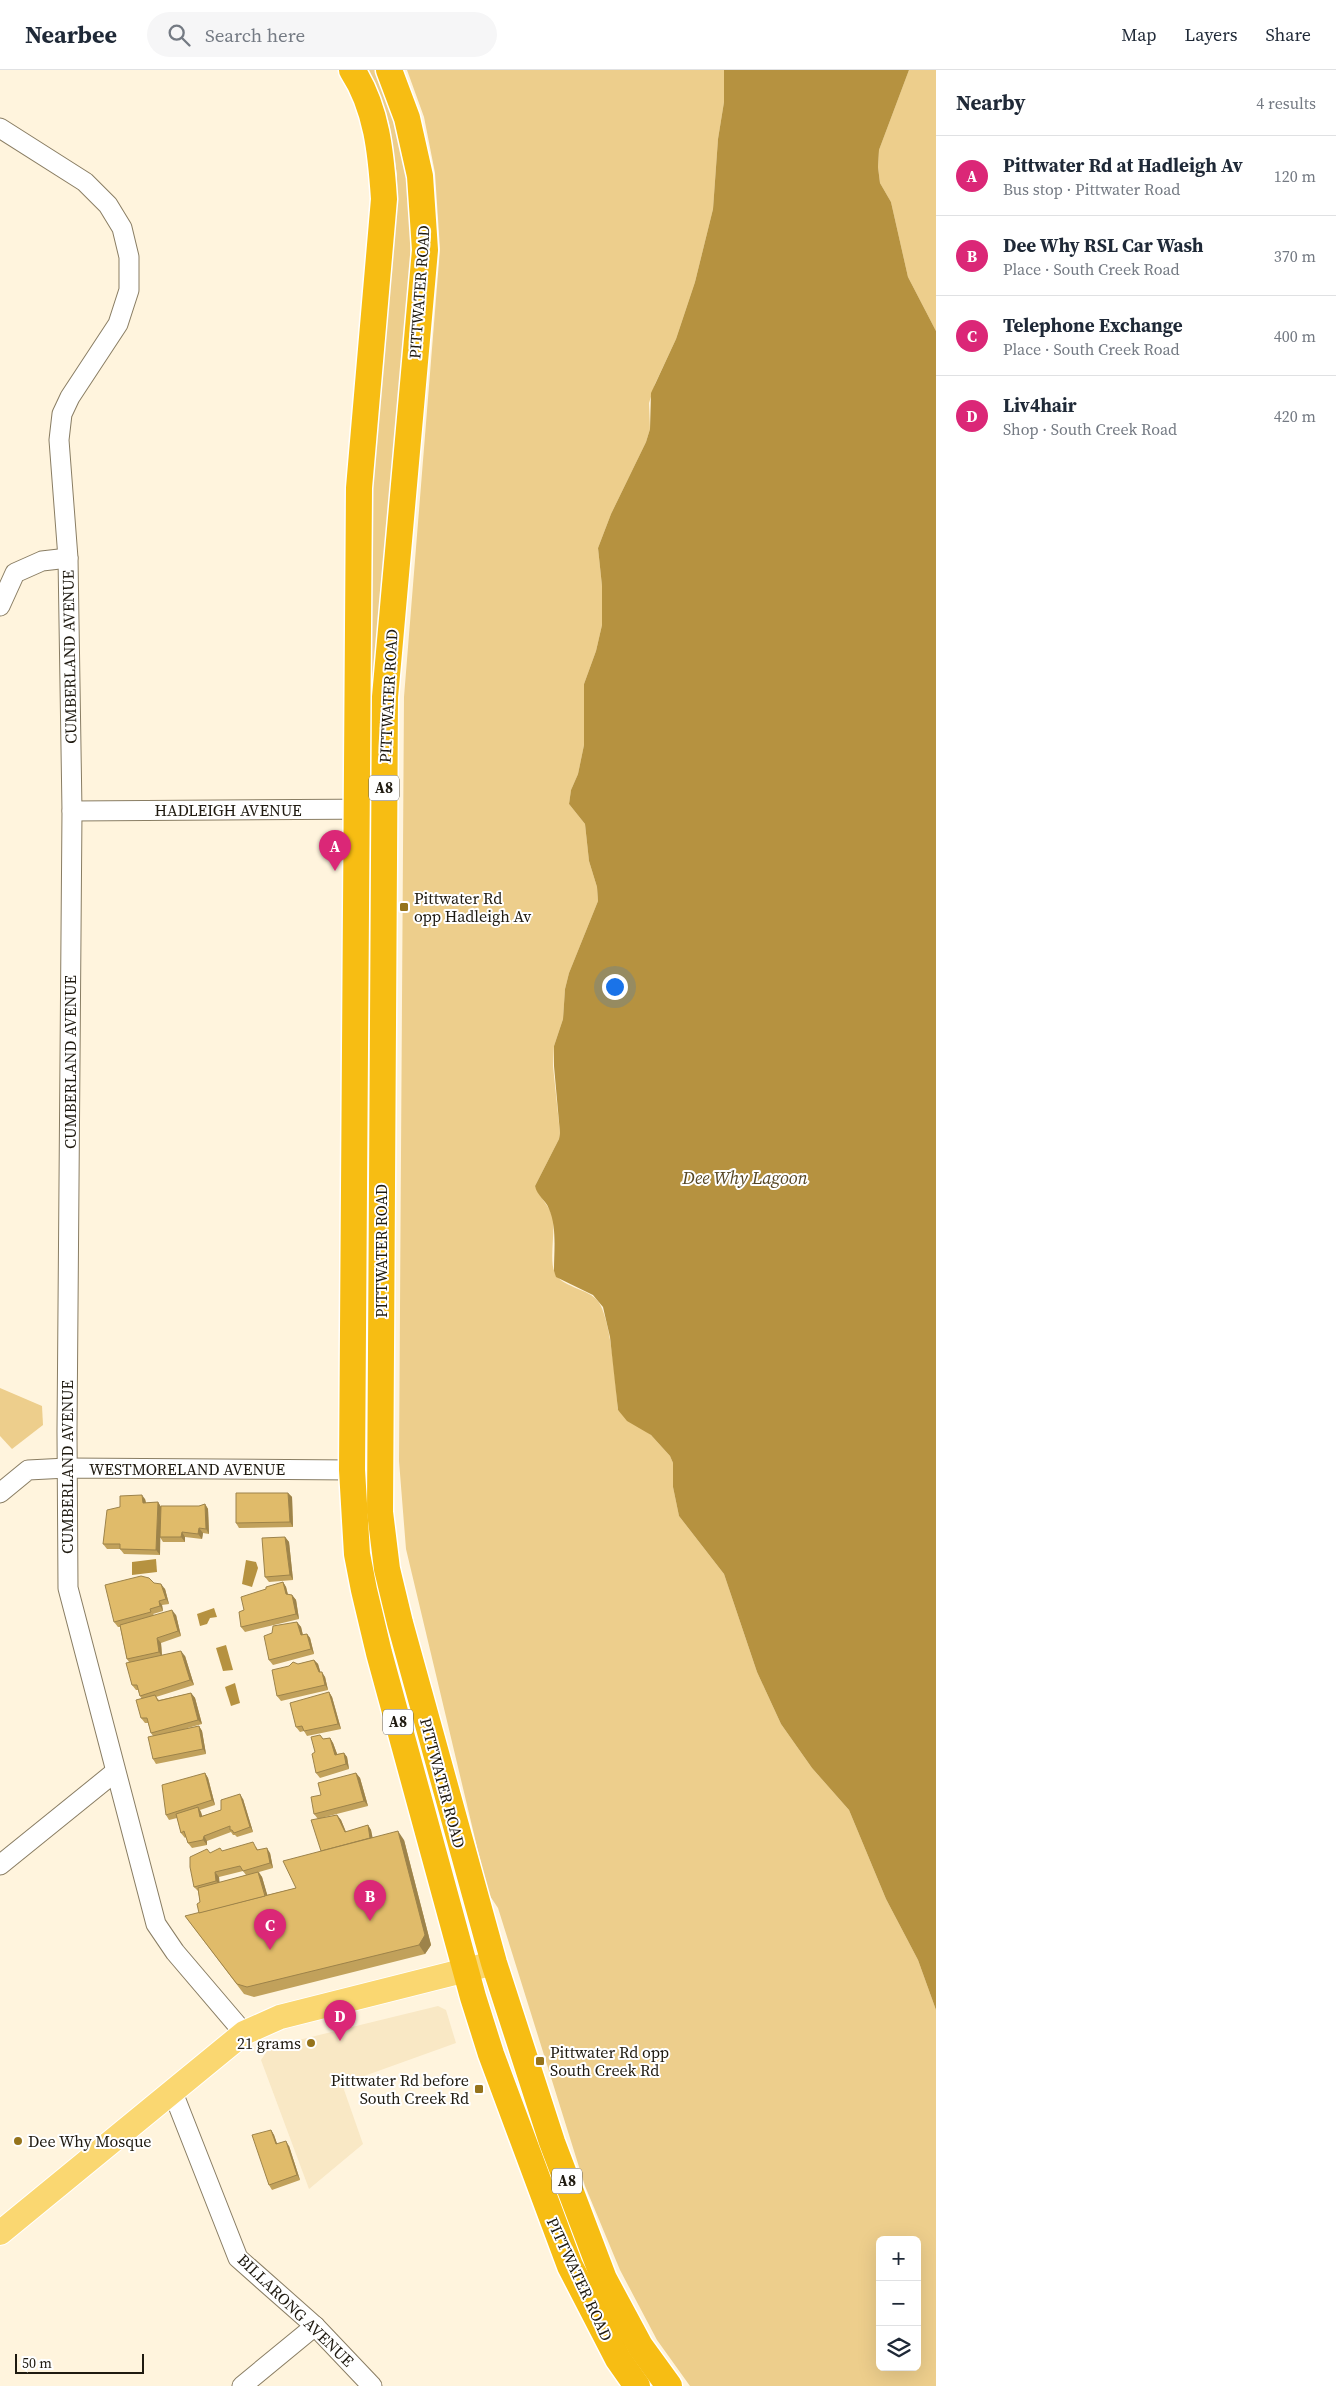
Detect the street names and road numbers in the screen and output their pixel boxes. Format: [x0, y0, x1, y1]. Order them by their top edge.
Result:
street label: PITTWATER ROAD [403, 224, 435, 360]
street label: CUMBERLAND AVENUE [56, 569, 82, 744]
street label: PITTWATER ROAD [374, 629, 402, 763]
road number: A8 [369, 776, 399, 800]
street label: HADLEIGH AVENUE [154, 799, 302, 821]
street label: CUMBERLAND AVENUE [59, 975, 81, 1149]
street label: PITTWATER ROAD [370, 1184, 392, 1318]
street label: CUMBERLAND AVENUE [56, 1380, 78, 1554]
street label: WESTMORELAND AVENUE [89, 1458, 285, 1480]
road number: A8 [383, 1710, 413, 1734]
street label: PITTWATER ROAD [415, 1715, 471, 1851]
road number: A8 [552, 2168, 582, 2194]
street label: PITTWATER ROAD [542, 2214, 618, 2344]
street label: BILLARONG AVENUE [233, 2249, 359, 2372]

